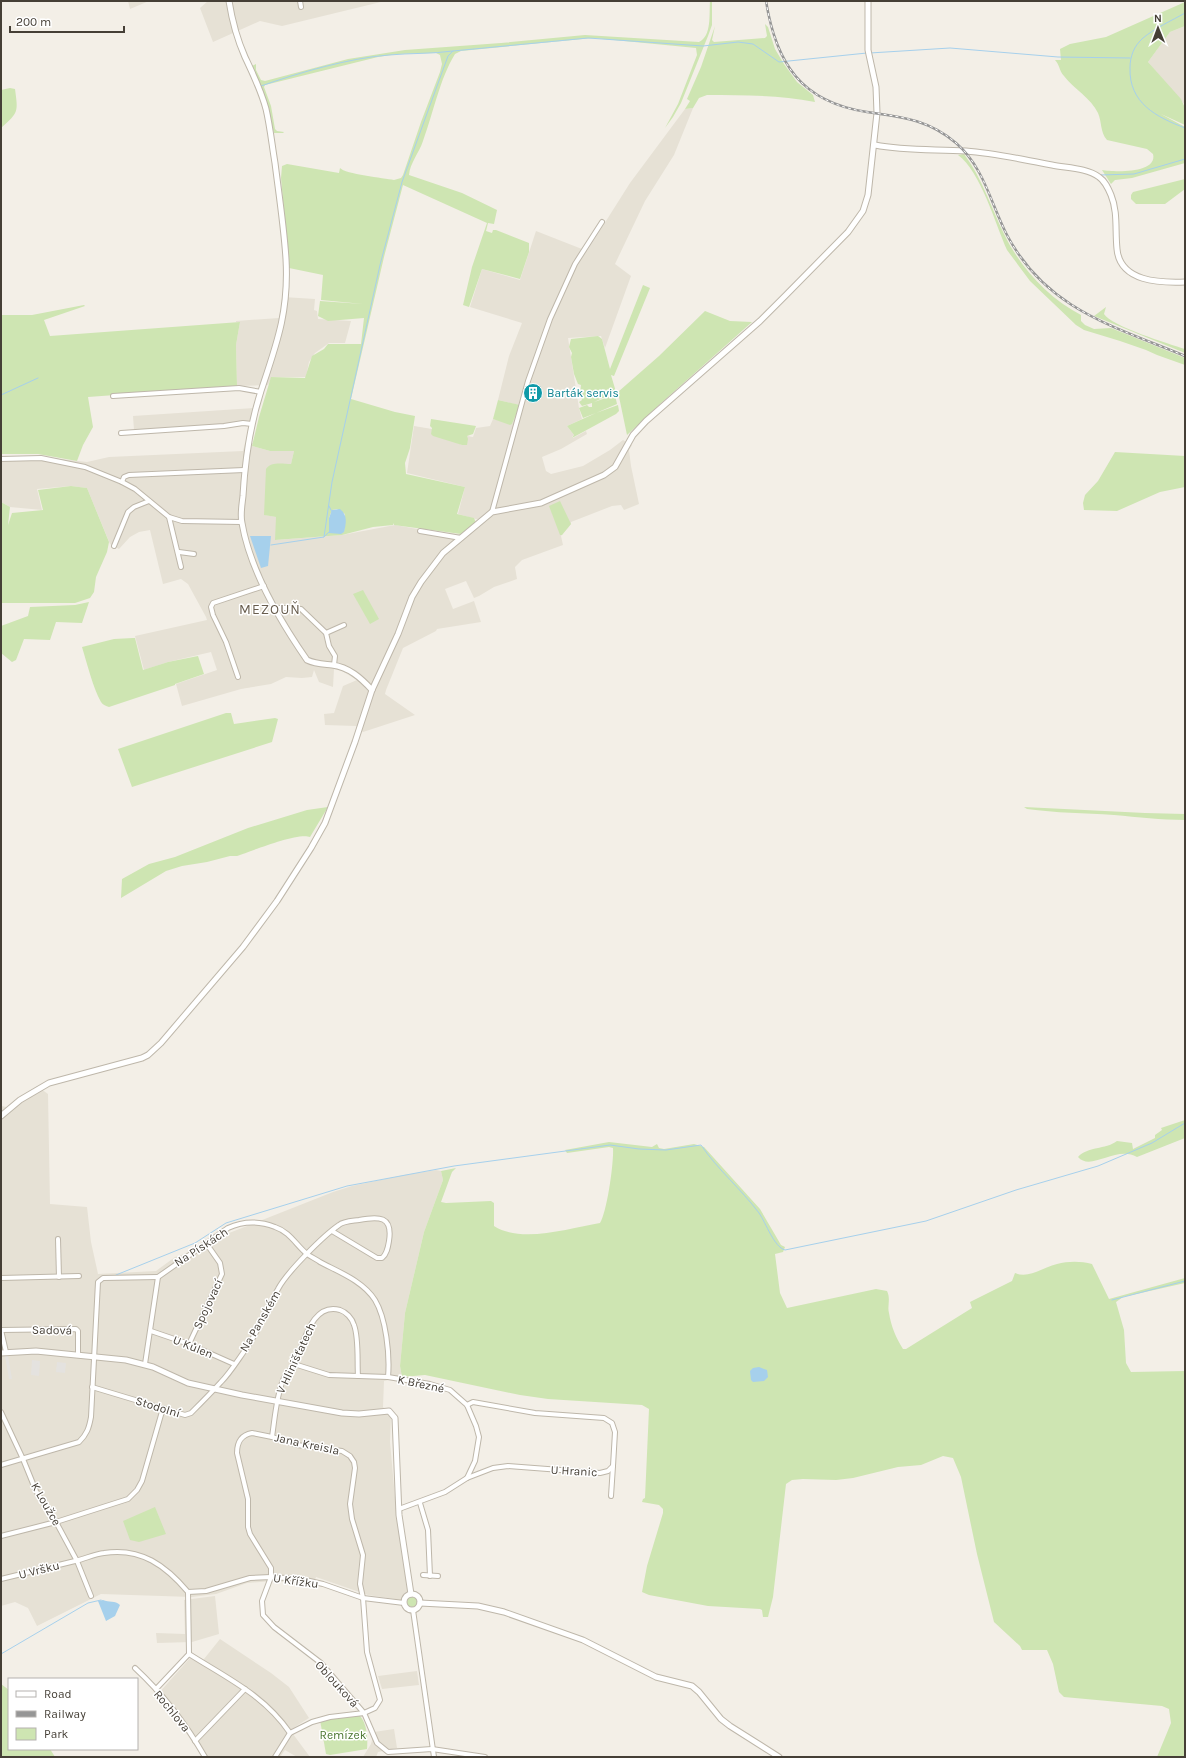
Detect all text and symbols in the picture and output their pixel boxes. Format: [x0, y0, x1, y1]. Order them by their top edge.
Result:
scale bar [10, 8, 124, 34]
north arrow [1138, 8, 1178, 48]
text: N [1154, 12, 1162, 25]
text: 200 m [16, 15, 51, 29]
building icon: Barták servis [522, 382, 544, 404]
place label: Barták servis [547, 386, 619, 400]
district label: MEZOUŇ [239, 601, 301, 618]
street label: Na Pískách [172, 1225, 230, 1269]
street label: Spojovací [190, 1276, 226, 1331]
street label: Na Panském [237, 1288, 283, 1354]
street label: V Hlinišťatech [273, 1320, 319, 1396]
street label: Sadová [32, 1323, 72, 1337]
street label: U Kůlen [171, 1333, 215, 1361]
street label: K Březné [396, 1372, 446, 1396]
street label: Stodolní [134, 1394, 183, 1421]
street label: Jana Kreisla [273, 1430, 341, 1458]
street label: U Hranic [550, 1463, 598, 1479]
street label: K Loužce [28, 1480, 64, 1528]
street label: U Vršku [17, 1558, 61, 1582]
street label: U Křížku [272, 1571, 320, 1591]
street label: Oblouková [312, 1658, 362, 1710]
legend [8, 1678, 138, 1750]
text: Road [44, 1687, 72, 1701]
street label: Rochlova [151, 1687, 193, 1735]
text: Railway [44, 1707, 86, 1721]
text: Park [44, 1727, 69, 1741]
park label: Remízek [320, 1728, 367, 1742]

